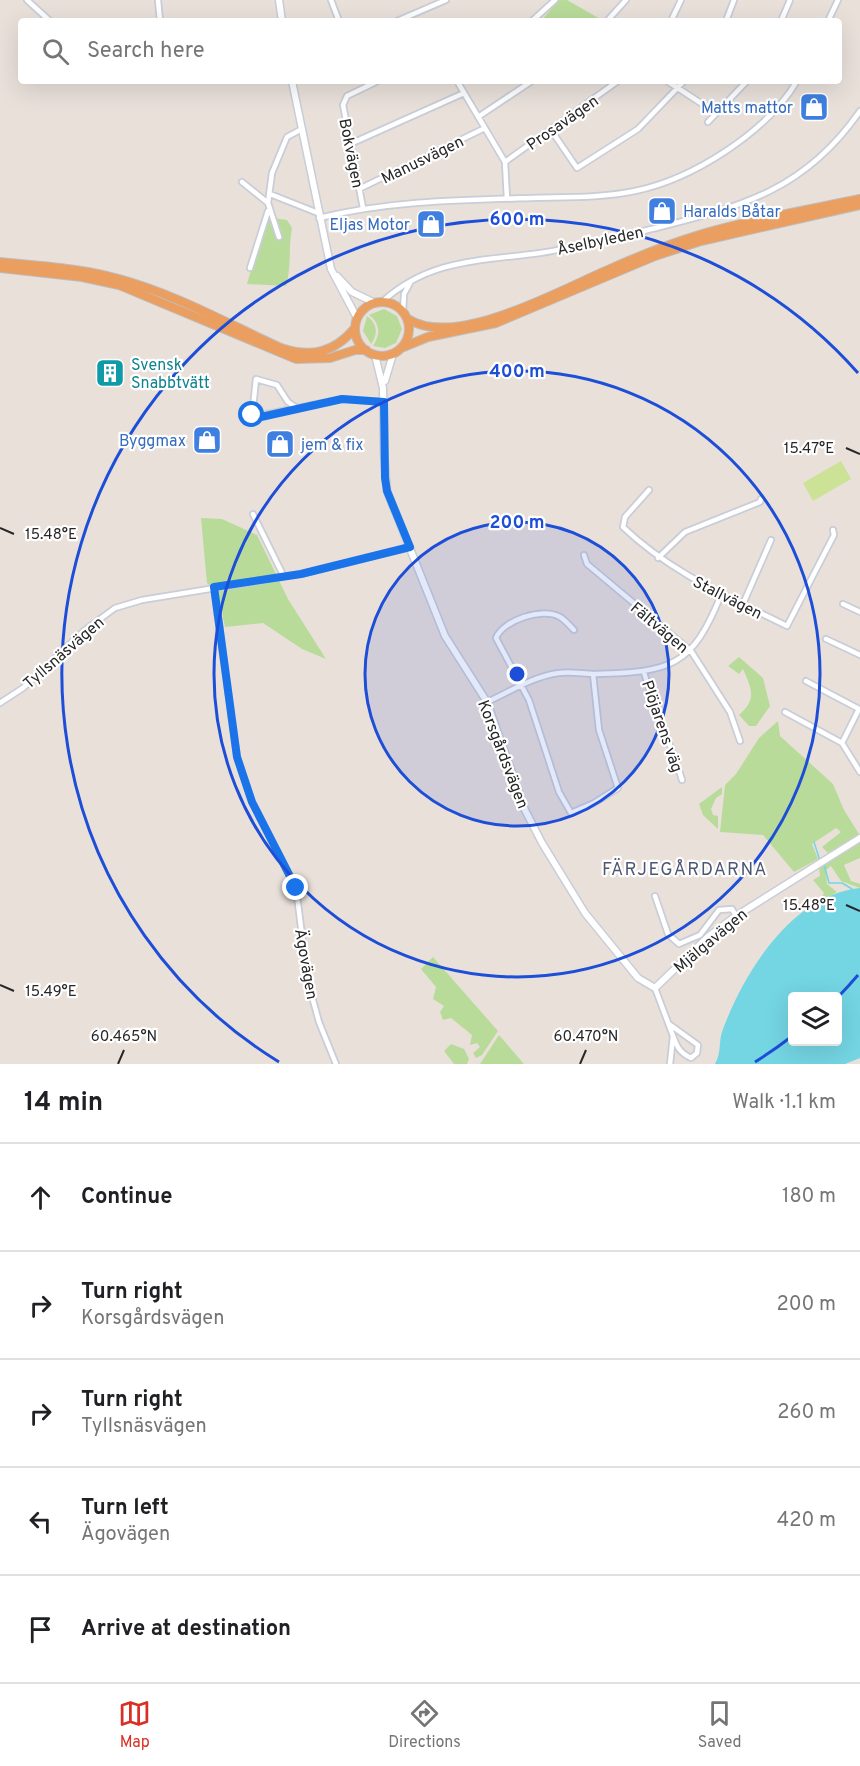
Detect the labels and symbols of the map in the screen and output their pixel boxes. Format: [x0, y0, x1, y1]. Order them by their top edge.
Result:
shop icon: Matts mattor [798, 91, 830, 123]
street label: Prosavägen [523, 92, 603, 156]
place label: Matts mattor [701, 99, 793, 119]
street label: Bokvägen [333, 117, 367, 190]
street label: Manusvägen [378, 132, 467, 189]
shop icon: Haralds Båtar [646, 195, 678, 227]
place label: Haralds Båtar [683, 203, 781, 223]
shop icon: Eljas Motor [415, 208, 447, 240]
text: 600 m [489, 209, 545, 232]
place label: Eljas Motor [329, 216, 410, 236]
street label: Åselbyleden [555, 222, 646, 261]
place label: Svensk Snabbtvätt [131, 356, 210, 394]
building icon: Svensk Snabbtvätt [94, 357, 126, 389]
text: 400 m [489, 361, 545, 384]
route start [238, 401, 264, 427]
shop icon: Byggmax [191, 424, 223, 456]
shop icon: jem & fix [264, 428, 296, 460]
place label: Byggmax [119, 432, 186, 452]
place label: jem & fix [300, 436, 363, 456]
text: 15.47°E [784, 440, 834, 459]
text: 200 m [489, 512, 545, 535]
text: 15.48°E [25, 526, 77, 545]
street label: Stallvägen [689, 573, 765, 625]
street label: Fältvägen [626, 598, 692, 659]
street label: Tyllsnäsvägen [20, 613, 109, 694]
centre of rings [507, 664, 527, 684]
street label: Plöjarens väg [636, 678, 686, 775]
street label: Korsgårdsvägen [472, 698, 532, 812]
district label: FÄRJEGÅRDARNA [602, 857, 768, 882]
route end [282, 874, 308, 900]
text: 15.48°E [783, 897, 835, 916]
street label: Mjälgavägen [670, 905, 752, 978]
street label: Ägovägen [289, 927, 322, 1001]
text: 15.49°E [25, 983, 77, 1002]
text: 60.465°N [91, 1028, 157, 1047]
text: 60.470°N [554, 1028, 618, 1047]

